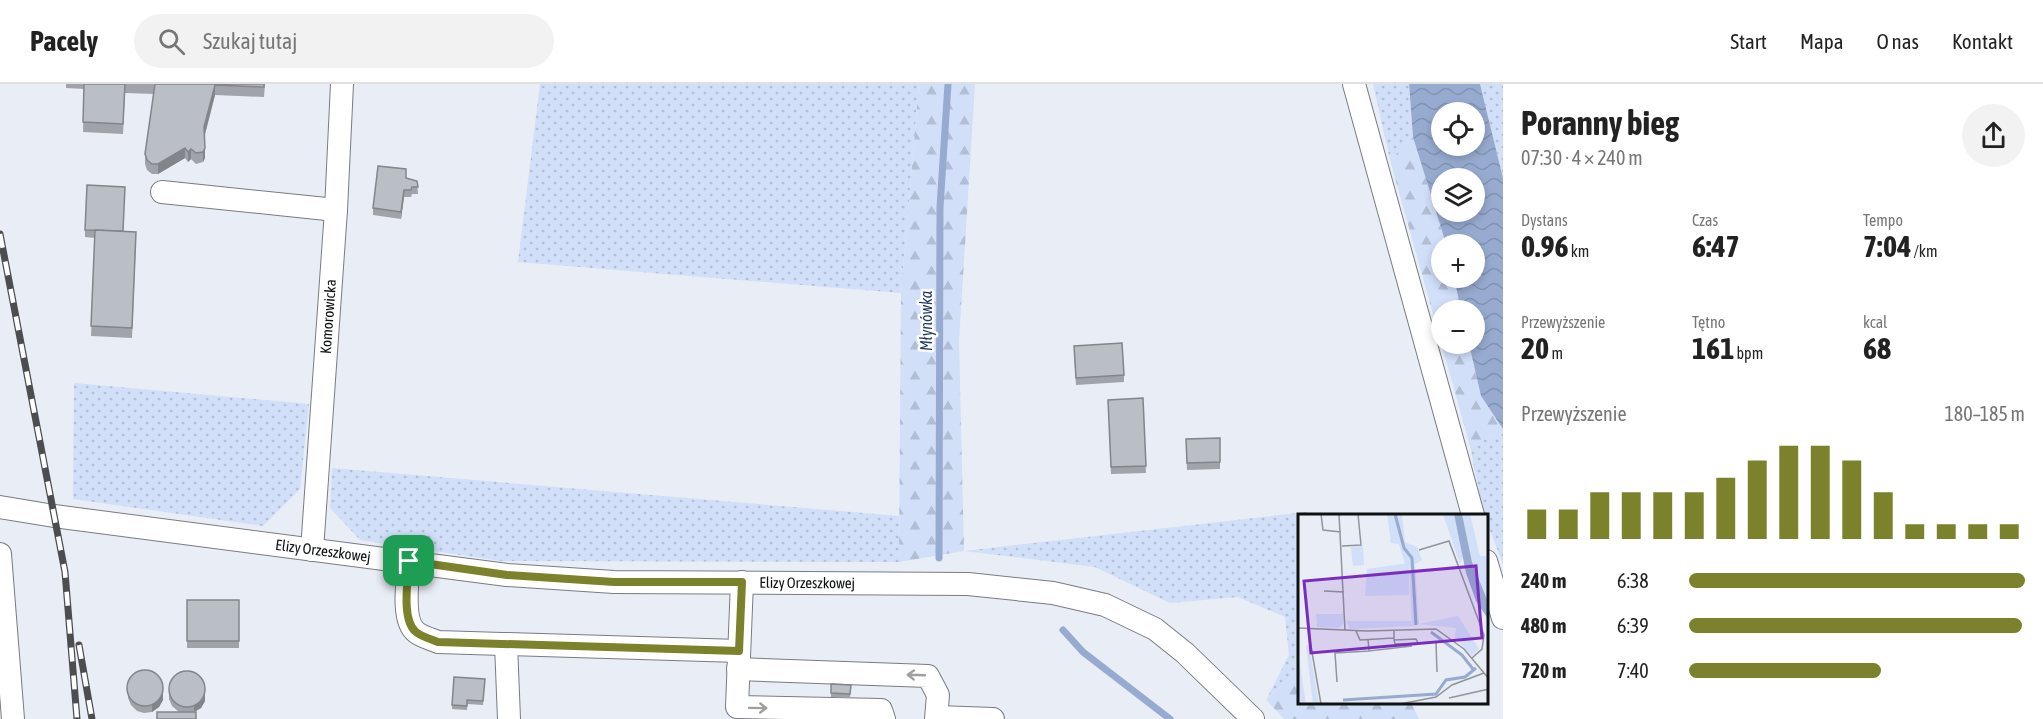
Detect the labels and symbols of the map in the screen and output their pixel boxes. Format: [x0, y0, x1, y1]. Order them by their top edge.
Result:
street label: Komorowicka [317, 279, 339, 355]
water label: Młynówka [917, 290, 936, 351]
inset map [1298, 514, 1488, 704]
pin [383, 535, 434, 586]
street label: Elizy Orzeszkowej [274, 536, 372, 565]
street label: Elizy Orzeszkowej [759, 574, 855, 591]
one-way arrow [906, 670, 926, 681]
one-way arrow [747, 702, 767, 713]

